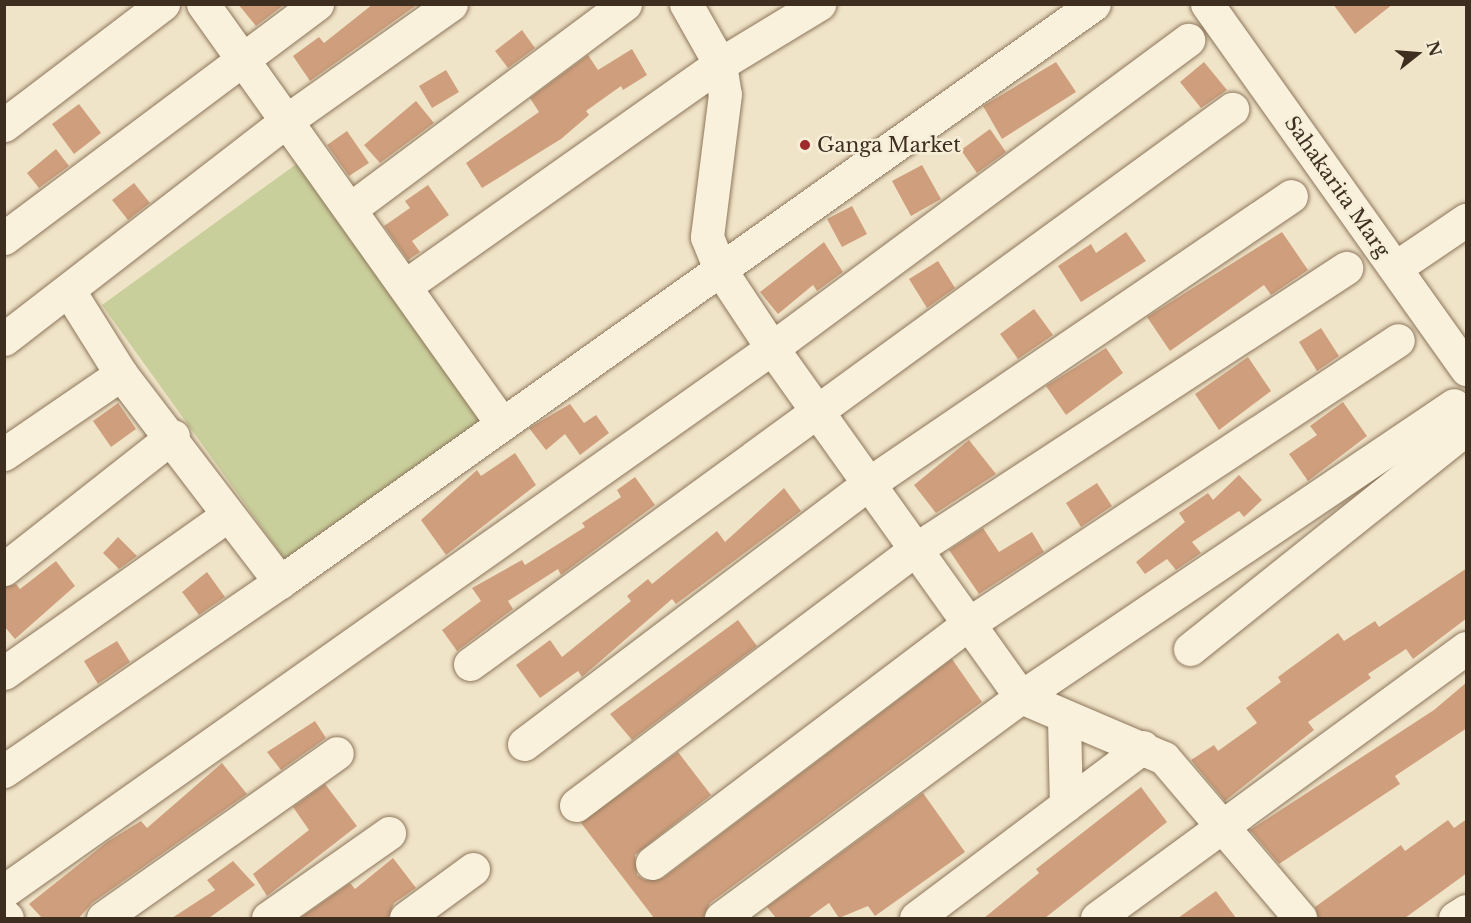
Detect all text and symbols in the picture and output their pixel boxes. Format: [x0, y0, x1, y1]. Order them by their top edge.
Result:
north arrow [1387, 24, 1447, 84]
text: N [1422, 39, 1446, 59]
street label: Sahakarita Marg [1279, 112, 1395, 262]
place label: Ganga Market [817, 133, 961, 157]
marker: Ganga Market [798, 138, 812, 152]

